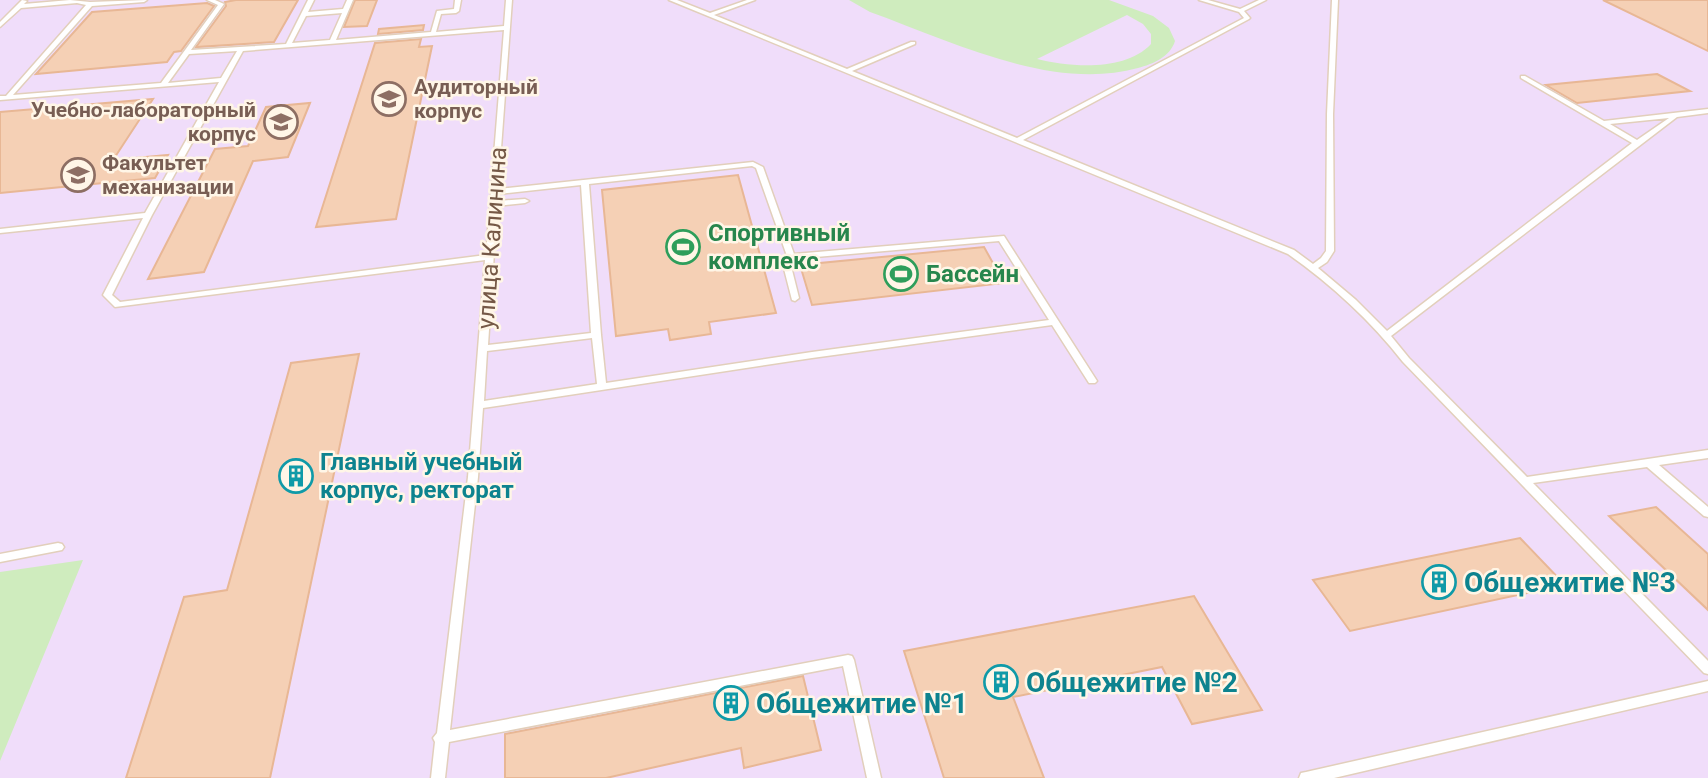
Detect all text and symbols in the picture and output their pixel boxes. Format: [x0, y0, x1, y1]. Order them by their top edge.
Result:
place label: Аудиторный корпус [414, 75, 538, 123]
school or university icon: Аудиторный корпус [370, 80, 408, 118]
place label: Учебно-лабораторный корпус [31, 98, 256, 146]
school or university icon: Учебно-лабораторный корпус [262, 103, 300, 141]
street label: улица Калинина [472, 146, 512, 330]
place label: Факультет механизации [102, 151, 234, 199]
school or university icon: Факультет механизации [59, 156, 97, 194]
place label: Спортивный комплекс [708, 219, 850, 275]
sports icon: Спортивный комплекс [664, 228, 702, 266]
sports icon: Бассейн [882, 255, 920, 293]
place label: Бассейн [926, 260, 1019, 288]
place label: Главный учебный корпус, ректорат [320, 448, 522, 504]
building icon: Главный учебный корпус, ректорат [277, 457, 315, 495]
building icon: Общежитие №3 [1420, 563, 1458, 601]
place label: Общежитие №3 [1464, 566, 1676, 599]
building icon: Общежитие №2 [982, 663, 1020, 701]
place label: Общежитие №2 [1026, 666, 1238, 699]
building icon: Общежитие №1 [712, 684, 750, 722]
place label: Общежитие №1 [756, 687, 968, 720]

